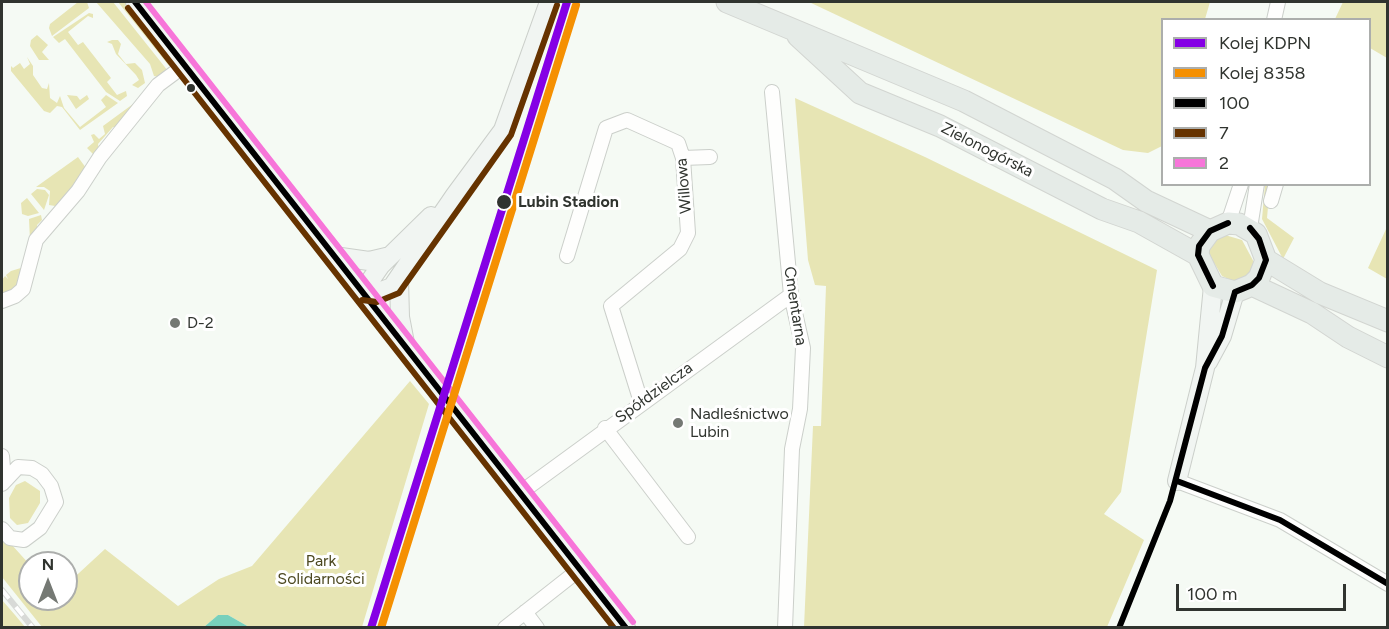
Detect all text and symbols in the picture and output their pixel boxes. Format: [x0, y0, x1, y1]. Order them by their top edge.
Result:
legend [1161, 18, 1371, 186]
text: Kolej KDPN [1219, 32, 1311, 54]
text: Kolej 8358 [1219, 62, 1306, 84]
unlabelled marker [185, 82, 197, 94]
text: 100 [1219, 92, 1250, 114]
street label: Zielonogórska [938, 119, 1036, 181]
text: 7 [1219, 122, 1229, 144]
text: 2 [1219, 152, 1229, 174]
street label: Willowa [672, 157, 696, 215]
place label: Lubin Stadion [518, 192, 619, 212]
marker: Lubin Stadion [495, 193, 513, 211]
street label: Cmentarna [779, 265, 811, 347]
place label: D-2 [187, 313, 214, 333]
marker: D-2 [168, 316, 182, 330]
street label: Spółdzielcza [612, 359, 696, 427]
place label: Nadleśnictwo Lubin [690, 404, 789, 442]
marker: Nadleśnictwo Lubin [671, 416, 685, 430]
north arrow [18, 551, 78, 611]
park label: Park Solidarności [277, 551, 365, 589]
text: N [42, 555, 54, 574]
scale bar [1179, 572, 1348, 610]
text: 100 m [1187, 583, 1237, 605]

